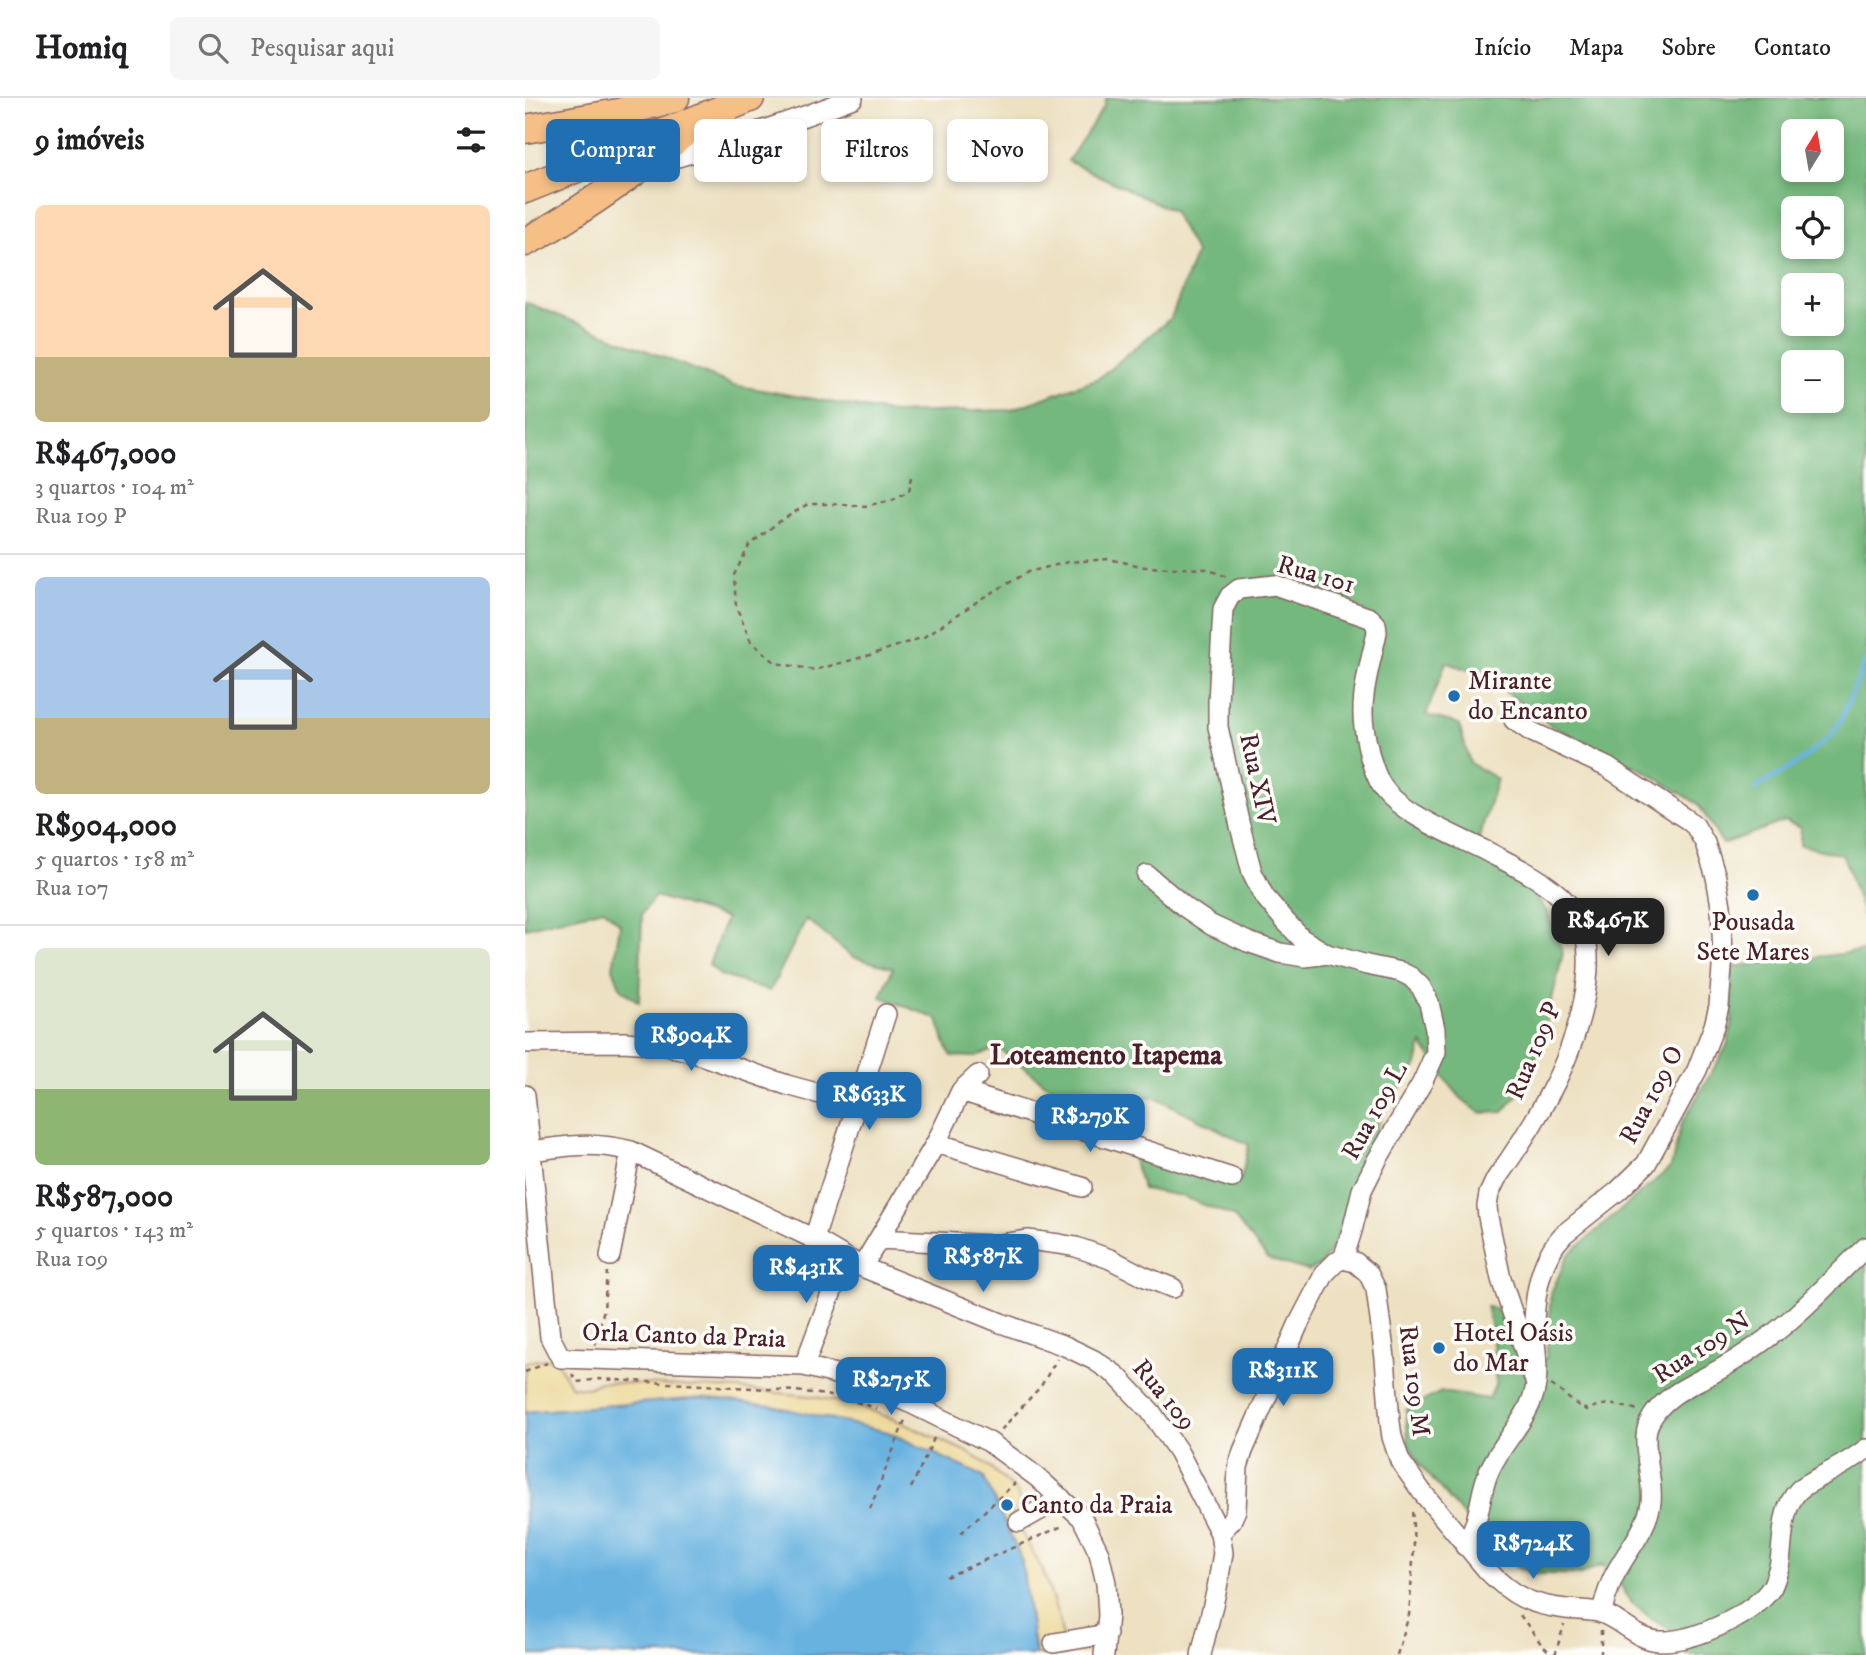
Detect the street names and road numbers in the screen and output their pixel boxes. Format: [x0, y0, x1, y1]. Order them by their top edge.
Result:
street label: Rua 101 [1273, 548, 1359, 602]
street label: Rua XIV [1231, 730, 1283, 828]
street label: Rua 109 P [1499, 997, 1569, 1105]
street label: Rua 109 O [1612, 1040, 1692, 1150]
street label: Rua 109 L [1335, 1056, 1416, 1166]
street label: Rua 109 N [1647, 1304, 1757, 1392]
street label: Orla Canto da Praia [582, 1316, 786, 1356]
street label: Rua 109 M [1391, 1323, 1437, 1439]
street label: Rua 109 [1125, 1353, 1203, 1437]

